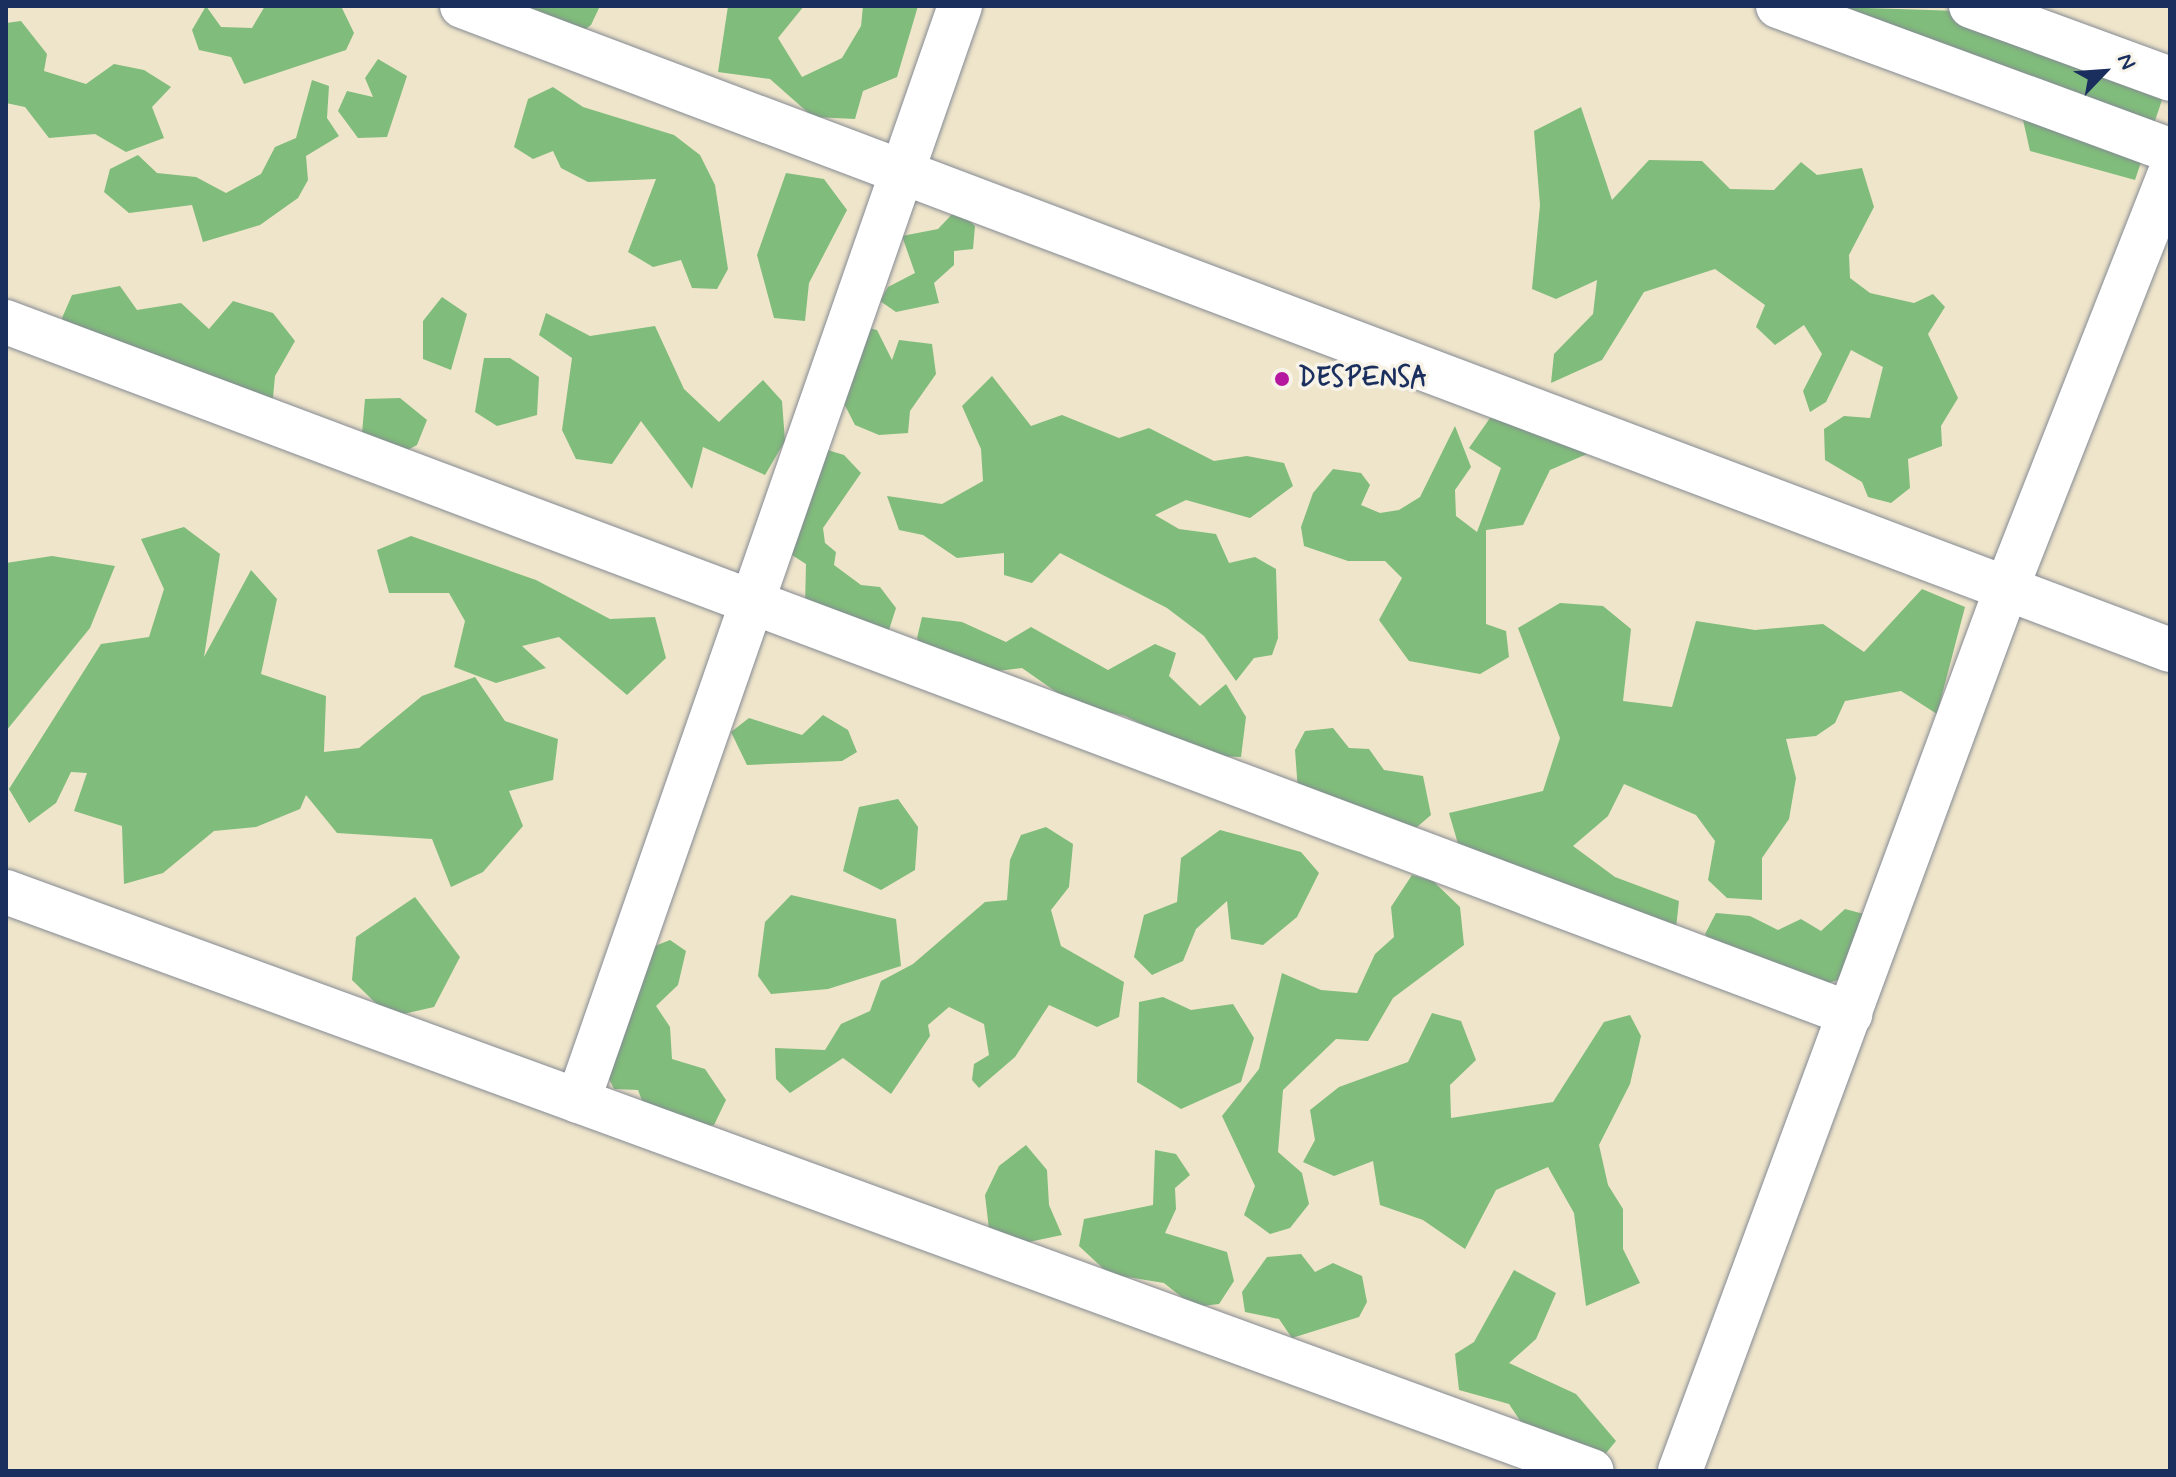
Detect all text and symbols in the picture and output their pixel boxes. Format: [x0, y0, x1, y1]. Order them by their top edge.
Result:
north arrow [2064, 32, 2144, 112]
text: N [2110, 49, 2142, 74]
place label: DESPENSA [1298, 363, 1427, 395]
marker: DESPENSA [1273, 370, 1291, 388]

